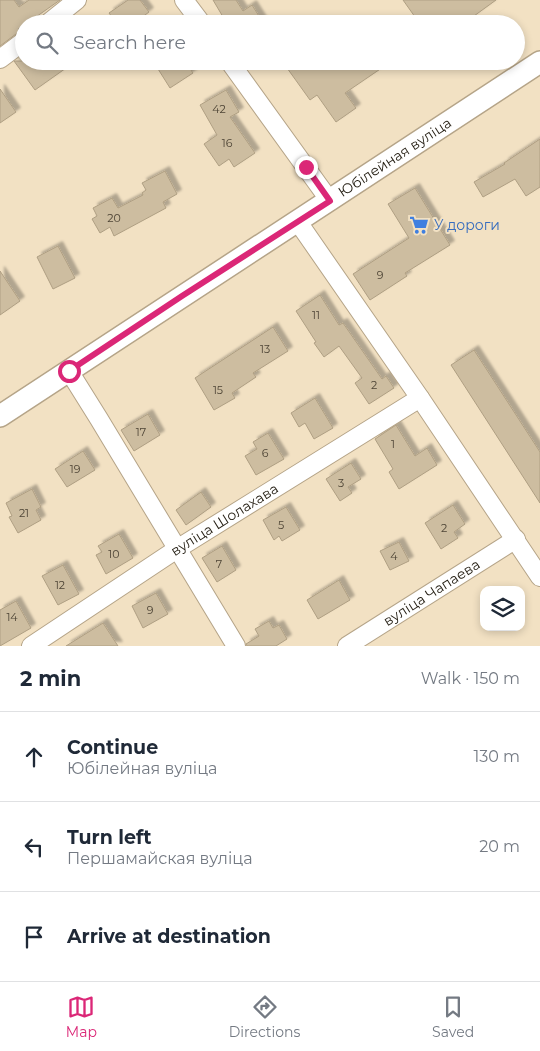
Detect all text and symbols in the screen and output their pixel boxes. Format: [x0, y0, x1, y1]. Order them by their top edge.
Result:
search box [15, 15, 525, 70]
icon: search [33, 29, 61, 57]
text: Search here [73, 31, 186, 54]
house number: 42 [212, 102, 226, 116]
street label: Юбілейная вуліца [335, 114, 455, 201]
house number: 16 [222, 136, 233, 150]
route end [295, 156, 318, 179]
house number: 20 [107, 211, 121, 225]
supermarket icon: У дороги [408, 214, 430, 236]
place label: У дороги [434, 216, 500, 234]
house number: 9 [377, 268, 384, 282]
house number: 11 [312, 308, 320, 322]
house number: 13 [260, 342, 270, 356]
route start [58, 360, 81, 383]
house number: 2 [371, 378, 377, 392]
house number: 15 [213, 383, 223, 397]
house number: 17 [136, 425, 146, 439]
house number: 1 [391, 437, 395, 451]
house number: 6 [262, 446, 269, 460]
house number: 19 [70, 462, 81, 476]
house number: 3 [338, 476, 344, 490]
street label: вуліца Шолахава [167, 479, 282, 560]
house number: 21 [19, 506, 29, 520]
house number: 5 [278, 518, 284, 532]
house number: 2 [441, 521, 447, 535]
house number: 10 [108, 547, 120, 561]
house number: 4 [390, 549, 398, 563]
street label: вуліца Чапаева [380, 555, 483, 630]
house number: 7 [216, 557, 222, 571]
house number: 12 [55, 578, 65, 592]
map controls [480, 586, 525, 631]
button: layers [480, 586, 525, 631]
house number: 9 [147, 603, 154, 617]
house number: 14 [6, 610, 18, 624]
text: 2 min [20, 666, 81, 691]
text: Walk · 150 m [421, 669, 520, 688]
text: Continue [67, 736, 158, 759]
icon: ahead [20, 743, 48, 771]
text: 130 m [473, 747, 520, 766]
text: Юбілейная вуліца [67, 759, 217, 778]
text: Turn left [67, 826, 152, 849]
icon: left [20, 833, 48, 861]
text: 20 m [479, 837, 520, 856]
text: Першамайская вуліца [67, 849, 253, 868]
icon: arrive [20, 923, 48, 951]
text: Arrive at destination [67, 925, 271, 948]
tab: Map [66, 993, 97, 1041]
tab: Directions [229, 993, 300, 1041]
tab: Saved [432, 993, 474, 1041]

